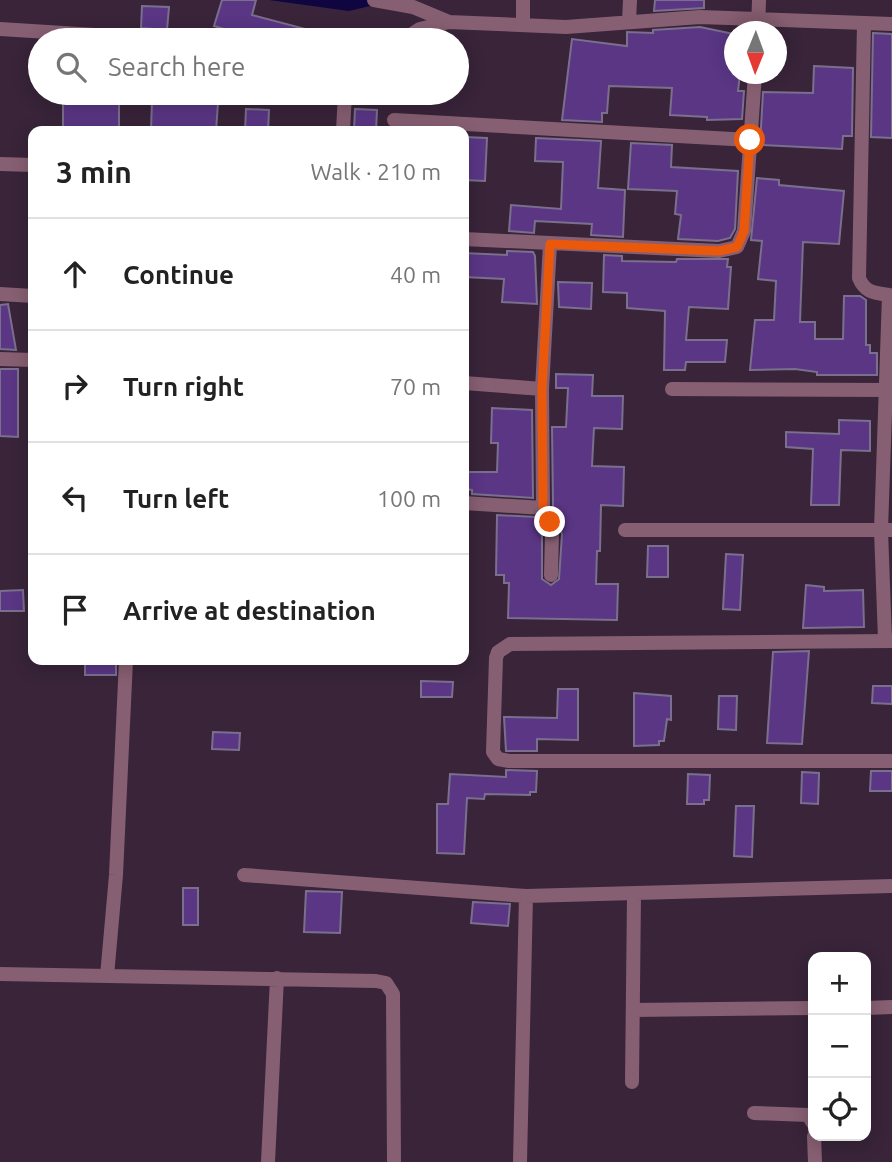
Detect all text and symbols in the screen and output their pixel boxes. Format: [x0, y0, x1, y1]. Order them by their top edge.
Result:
north arrow [724, 21, 787, 84]
search box [28, 28, 469, 105]
icon: search [52, 48, 90, 86]
text: Search here [108, 52, 245, 81]
route start [734, 124, 765, 155]
text: 3 min [56, 155, 132, 189]
text: Walk · 210 m [310, 159, 441, 184]
icon: ahead [56, 255, 94, 293]
text: Continue [123, 260, 234, 289]
text: 40 m [390, 262, 441, 287]
icon: right [56, 367, 94, 405]
text: Turn right [123, 372, 244, 401]
text: 70 m [390, 374, 441, 399]
icon: left [56, 479, 94, 517]
text: Turn left [123, 484, 229, 513]
text: 100 m [377, 486, 441, 511]
route end [534, 506, 565, 537]
icon: arrive [56, 591, 94, 629]
text: Arrive at destination [123, 596, 376, 625]
map controls [808, 952, 871, 1141]
button: + [808, 952, 871, 1015]
button: − [808, 1015, 871, 1078]
button: locate [808, 1078, 871, 1141]

